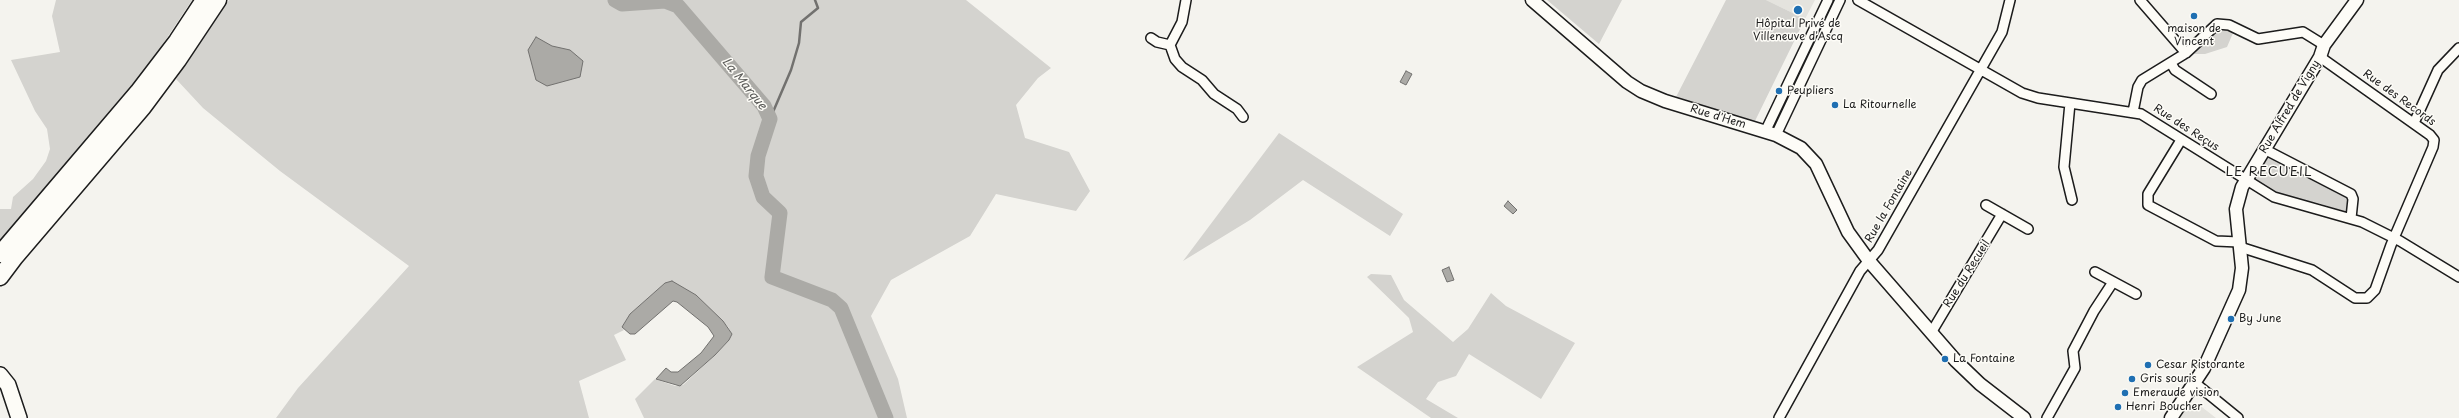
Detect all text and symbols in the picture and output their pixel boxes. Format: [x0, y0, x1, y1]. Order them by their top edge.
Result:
marker: Hôpital Privé de Villeneuve d'Ascq [1792, 4, 1804, 16]
marker: maison de Vincent [2189, 11, 2199, 21]
place label: Hôpital Privé de Villeneuve d'Ascq [1753, 17, 1843, 43]
place label: maison de Vincent [2167, 22, 2221, 48]
water label: La Marque [719, 55, 769, 113]
street label: Rue Alfred de Vigny [2257, 58, 2323, 156]
street label: Rue des Records [2360, 67, 2438, 129]
place label: Peupliers [1787, 84, 1834, 98]
marker: Peupliers [1774, 86, 1784, 96]
place label: La Ritournelle [1843, 98, 1917, 112]
marker: La Ritournelle [1830, 100, 1840, 110]
street label: Rue d'Hem [1689, 102, 1747, 132]
street label: Rue des Reçus [2151, 102, 2221, 154]
district label: LE RECUEIL [2226, 164, 2312, 180]
street label: Rue la Fontaine [1863, 167, 1915, 245]
street label: Rue du Recueil [1941, 238, 1993, 310]
place label: By June [2239, 312, 2281, 326]
marker: By June [2226, 314, 2236, 324]
place label: La Fontaine [1953, 352, 2015, 366]
marker: La Fontaine [1940, 354, 1950, 364]
place label: Cesar Ristorante [2156, 358, 2245, 372]
marker: Cesar Ristorante [2143, 360, 2153, 370]
place label: Gris souris [2140, 372, 2197, 386]
marker: Gris souris [2127, 374, 2137, 384]
place label: Emeraude vision [2133, 386, 2219, 400]
marker: Emeraude vision [2120, 388, 2130, 398]
place label: Henri Boucher [2126, 400, 2202, 414]
marker: Henri Boucher [2113, 402, 2123, 412]

